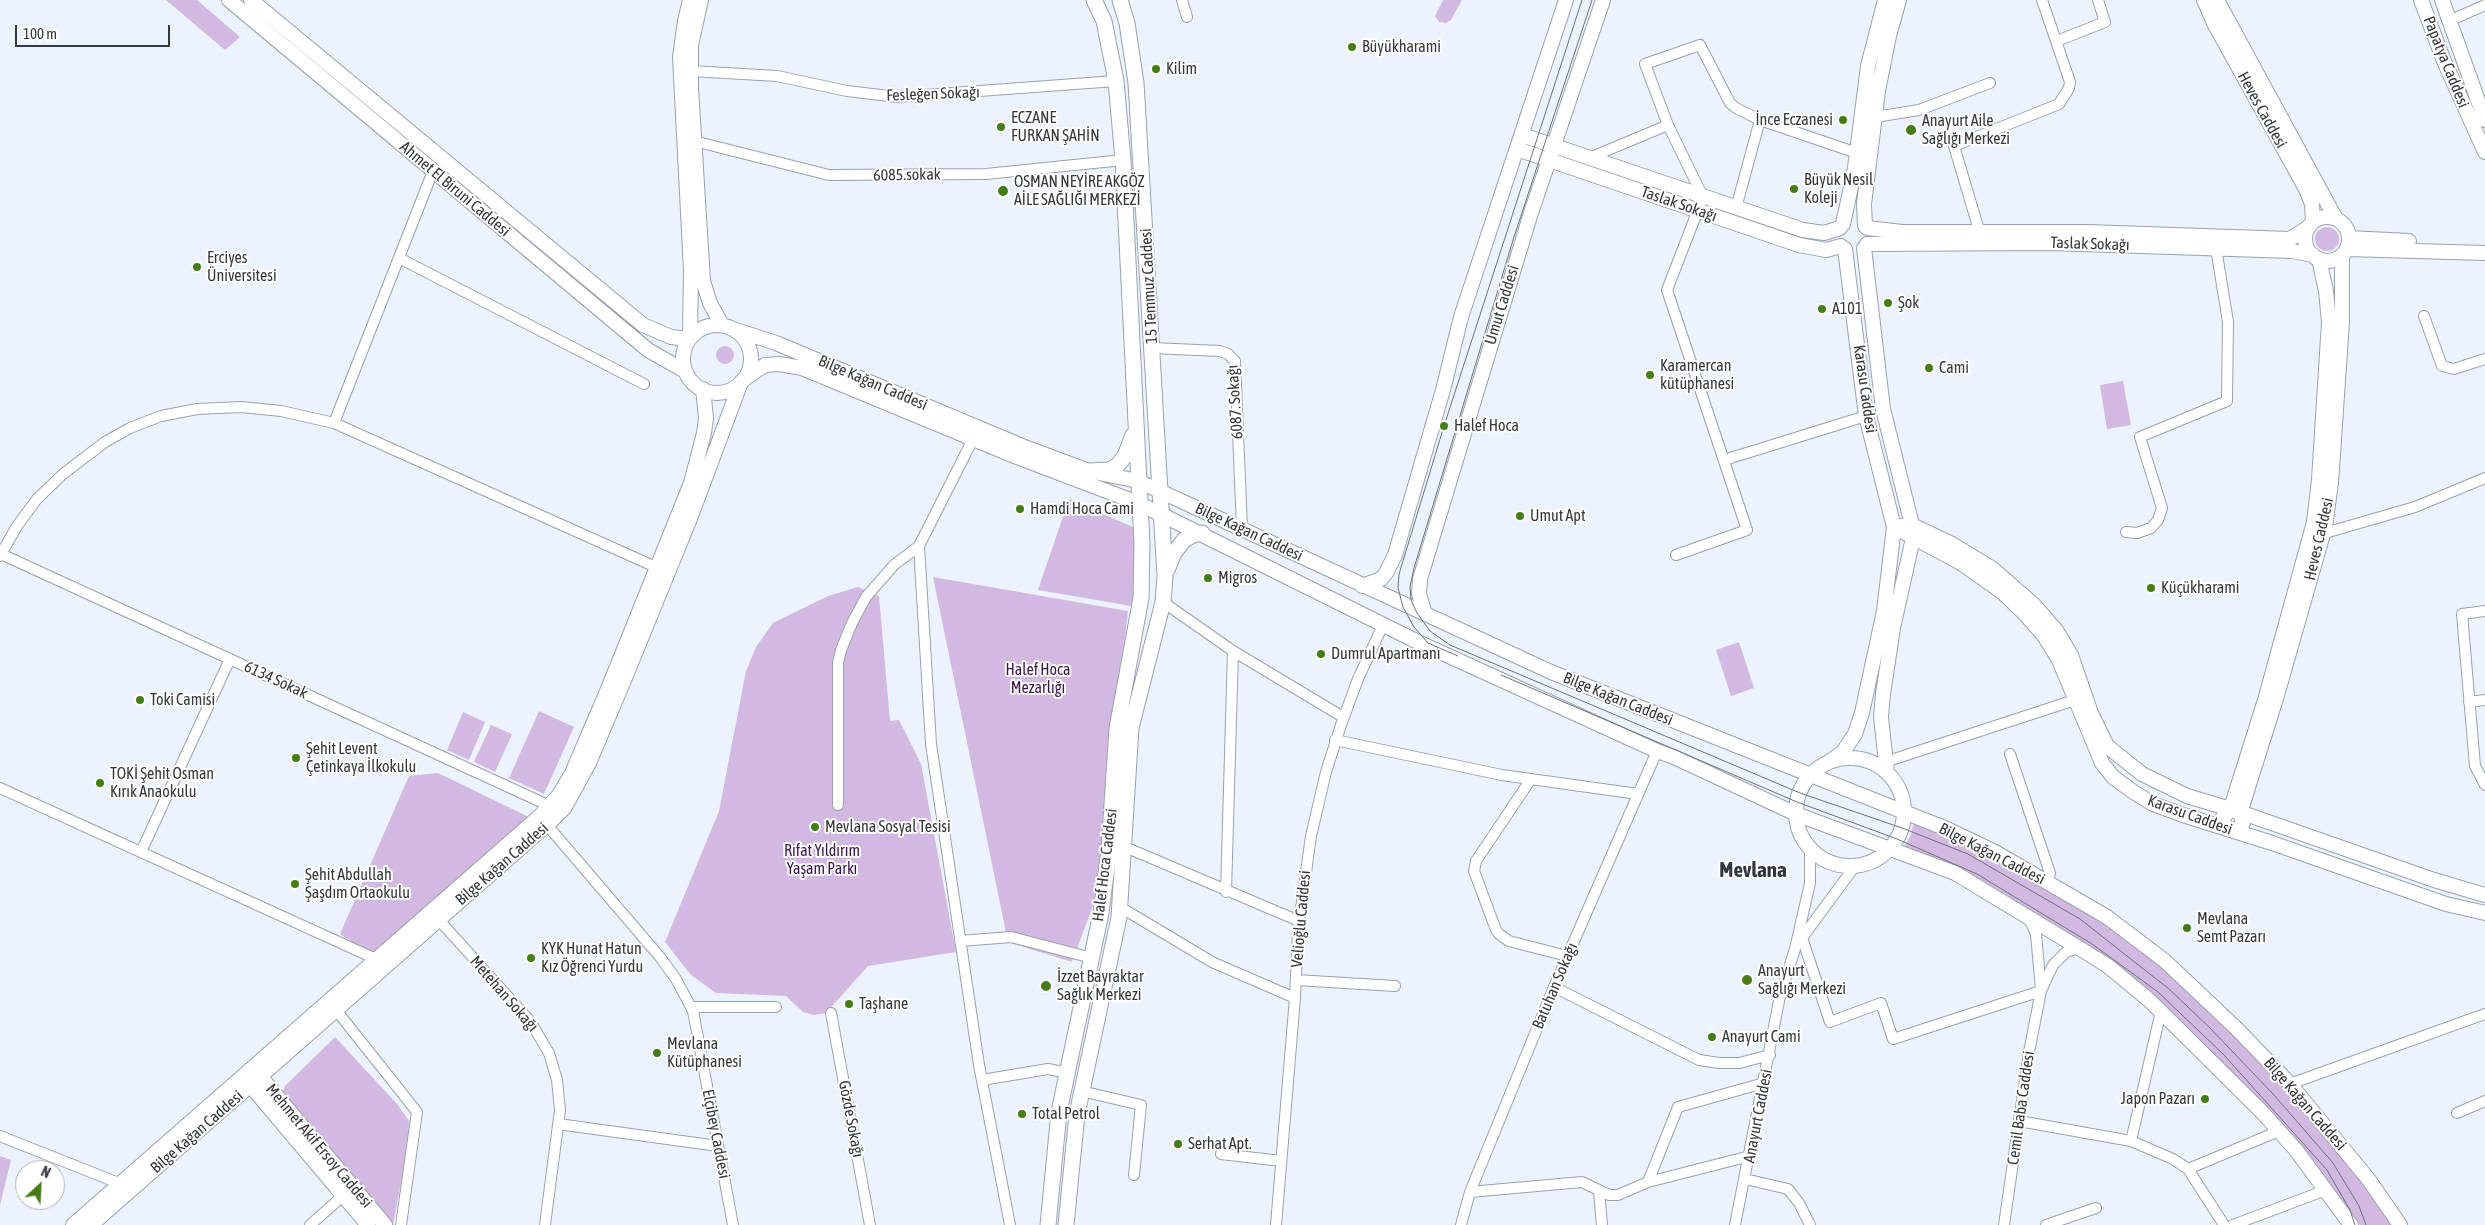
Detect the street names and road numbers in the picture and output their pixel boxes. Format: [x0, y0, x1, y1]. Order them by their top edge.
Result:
street label: Papatya Caddesi [2419, 13, 2473, 111]
street label: Heves Caddesi [2233, 68, 2291, 152]
street label: Fesleğen Sokağı [886, 83, 980, 105]
street label: Ahmet El Biruni Caddesi [396, 137, 514, 241]
street label: 6085.sokak [873, 165, 941, 185]
street label: Taslak Sokağı [1638, 182, 1720, 226]
street label: 15 Temmuz Caddesi [1136, 228, 1162, 344]
street label: Taslak Sokağı [2050, 233, 2130, 255]
street label: Umut Caddesi [1481, 263, 1523, 347]
street label: Karasu Caddesi [1849, 344, 1881, 434]
street label: Bilge Kağan Caddesi [816, 351, 930, 415]
street label: 6087. Sokağı [1223, 364, 1247, 440]
street label: Heves Caddesi [2300, 496, 2338, 582]
street label: Bilge Kağan Caddesi [1192, 499, 1306, 565]
street label: 6134 Sokak [241, 657, 311, 703]
street label: Bilge Kağan Caddesi [1560, 668, 1676, 730]
street label: Karasu Caddesi [2145, 791, 2235, 839]
street label: Halef Hoca Caddesi [1089, 808, 1121, 922]
street label: Bilge Kağan Caddesi [452, 819, 552, 909]
street label: Bilge Kağan Caddesi [1936, 819, 2048, 889]
street label: Velioğlu Caddesi [1287, 870, 1315, 968]
street label: Batuhan Sokağı [1528, 940, 1582, 1032]
street label: Metehan Sokağı [466, 952, 542, 1036]
street label: Cemil Baba Caddesi [2004, 1050, 2038, 1166]
street label: Bilge Kağan Caddesi [2260, 1054, 2350, 1154]
street label: Anayurt Caddesi [1740, 1067, 1776, 1165]
street label: Gözde Sokağı [834, 1079, 868, 1159]
street label: Mehmet Akif Ersoy Caddesi [262, 1080, 376, 1212]
street label: Bilge Kağan Caddesi [147, 1087, 247, 1177]
street label: Elçibey Caddesi [698, 1088, 734, 1180]

